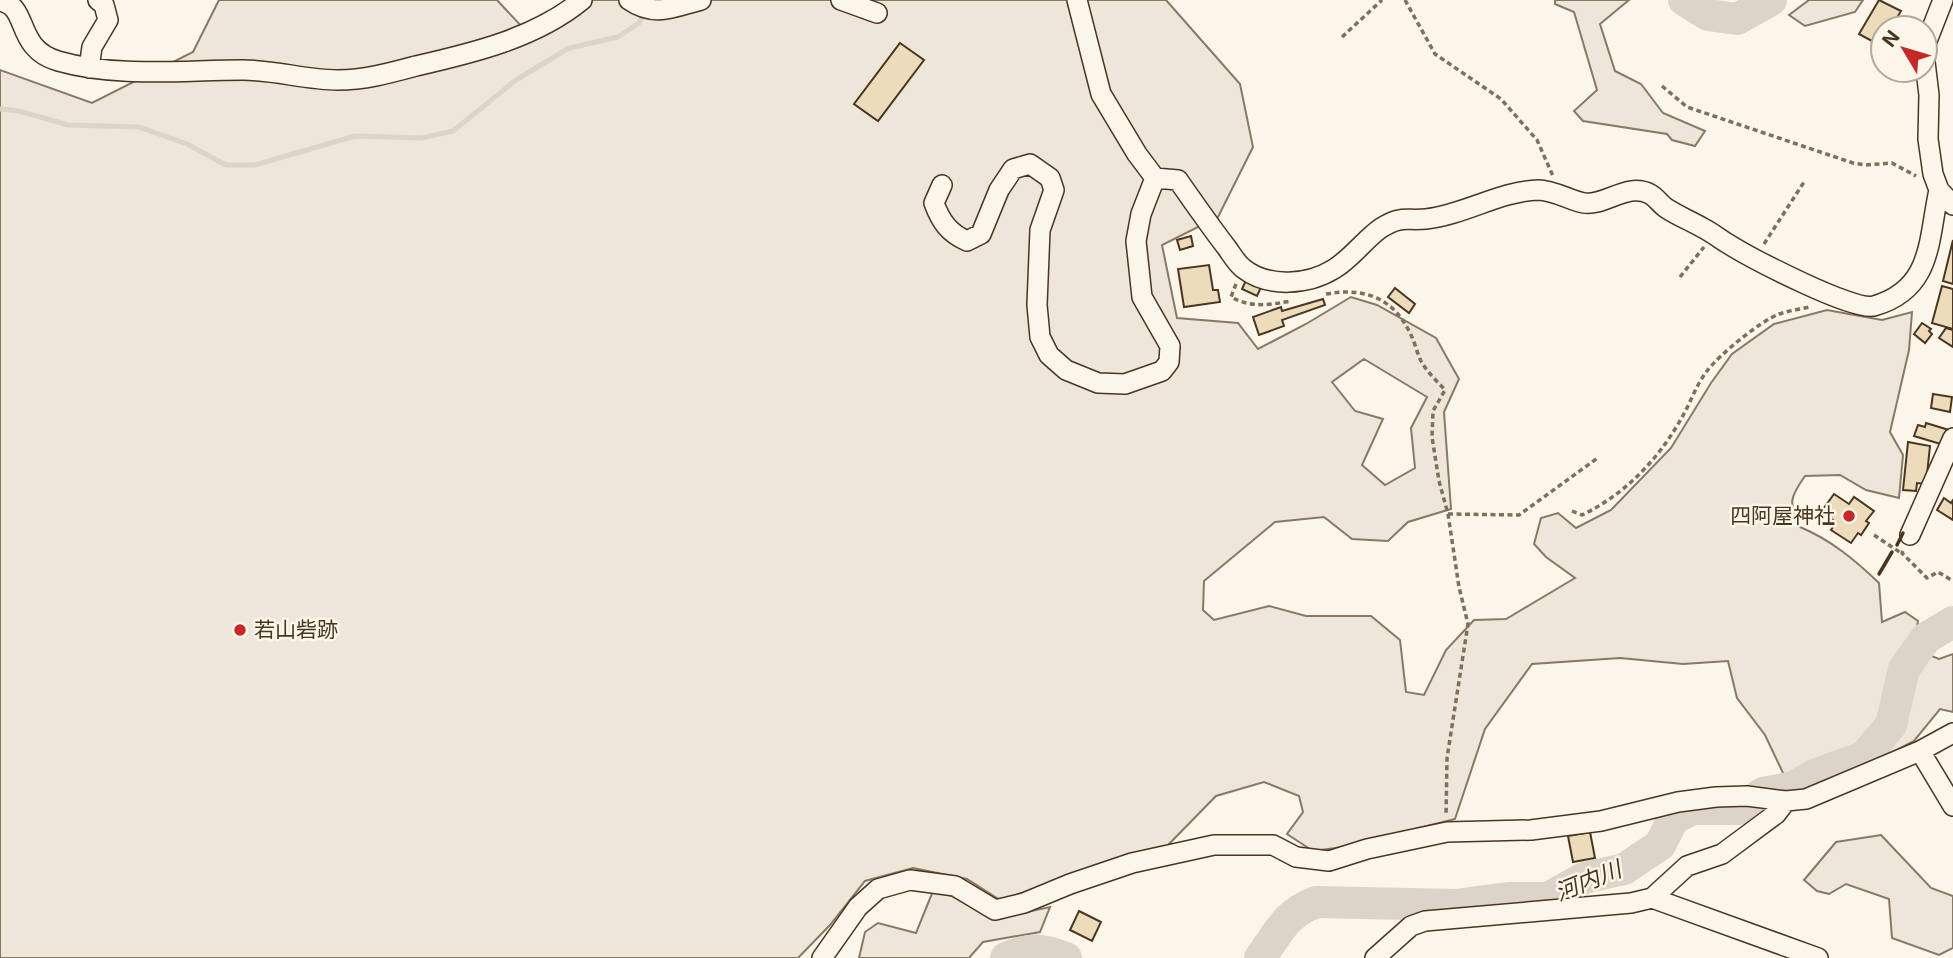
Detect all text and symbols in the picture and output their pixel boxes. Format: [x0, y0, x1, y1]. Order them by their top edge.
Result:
north arrow [1869, 14, 1939, 84]
text: N [1877, 26, 1905, 52]
place label: 四阿屋神社 [1730, 503, 1835, 528]
marker: 四阿屋神社 [1841, 508, 1857, 524]
place label: 若山砦跡 [254, 617, 338, 642]
marker: 若山砦跡 [232, 622, 248, 638]
water label: 河内川 [1551, 854, 1628, 907]

